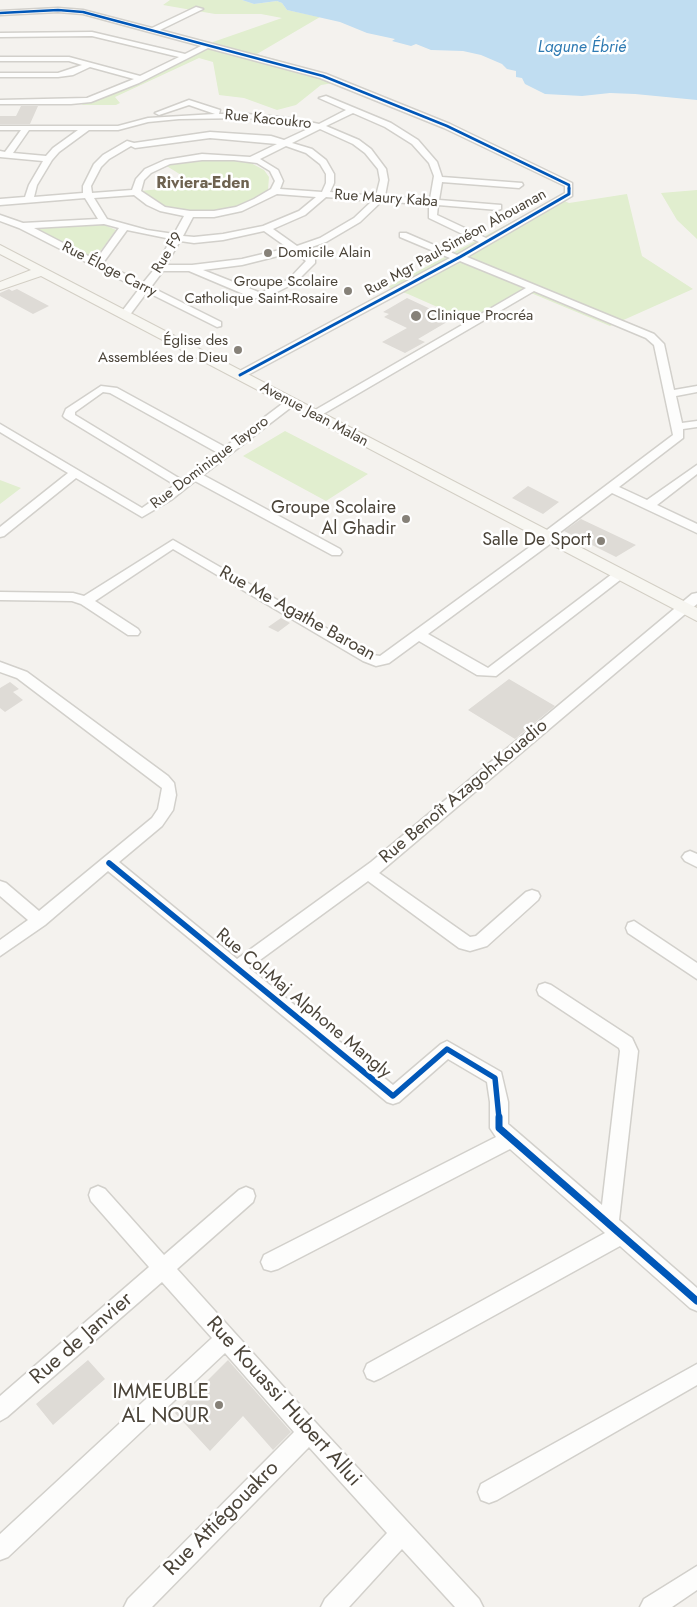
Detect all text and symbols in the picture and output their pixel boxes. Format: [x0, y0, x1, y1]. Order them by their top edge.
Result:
water label: Lagune Ébrié [538, 38, 626, 58]
street label: Rue Kacoukro [224, 106, 312, 134]
district label: Riviera-Eden [156, 174, 250, 194]
street label: Rue Maury Kaba [334, 186, 438, 212]
street label: Rue Mgr Paul-Siméon Ahouanan [362, 186, 550, 300]
street label: Rue F9 [149, 229, 187, 277]
street label: Rue Éloge Carry [59, 238, 159, 302]
place label: Domicile Alain [278, 244, 371, 262]
marker: Domicile Alain [262, 247, 274, 259]
place label: Groupe Scolaire Catholique Saint-Rosaire [184, 273, 338, 308]
marker: Groupe Scolaire Catholique Saint-Rosaire [342, 285, 354, 297]
place label: Clinique Procréa [427, 307, 533, 325]
marker: Clinique Procréa [409, 309, 423, 323]
place label: Église des Assemblées de Dieu [98, 332, 228, 367]
marker: Église des Assemblées de Dieu [232, 344, 244, 356]
street label: Avenue Jean Malan [257, 379, 371, 451]
street label: Rue Dominique Tayoro [147, 413, 273, 513]
place label: Groupe Scolaire Al Ghadir [271, 498, 396, 540]
marker: Groupe Scolaire Al Ghadir [400, 513, 412, 525]
place label: Salle De Sport [482, 530, 591, 552]
marker: Salle De Sport [595, 535, 607, 547]
street label: Rue Me Agathe Baroan [215, 562, 379, 666]
street label: Rue Benoît Azagoh-Kouadio [376, 715, 552, 869]
street label: Rue Col-Maj Alphone Mangly [211, 924, 395, 1084]
street label: Rue de Janvier [26, 1288, 138, 1390]
street label: Rue Kouassi Hubert Allui [200, 1312, 366, 1492]
place label: IMMEUBLE AL NOUR [112, 1380, 209, 1430]
marker: IMMEUBLE AL NOUR [213, 1399, 225, 1411]
street label: Rue Attiégouakro [159, 1456, 285, 1582]

